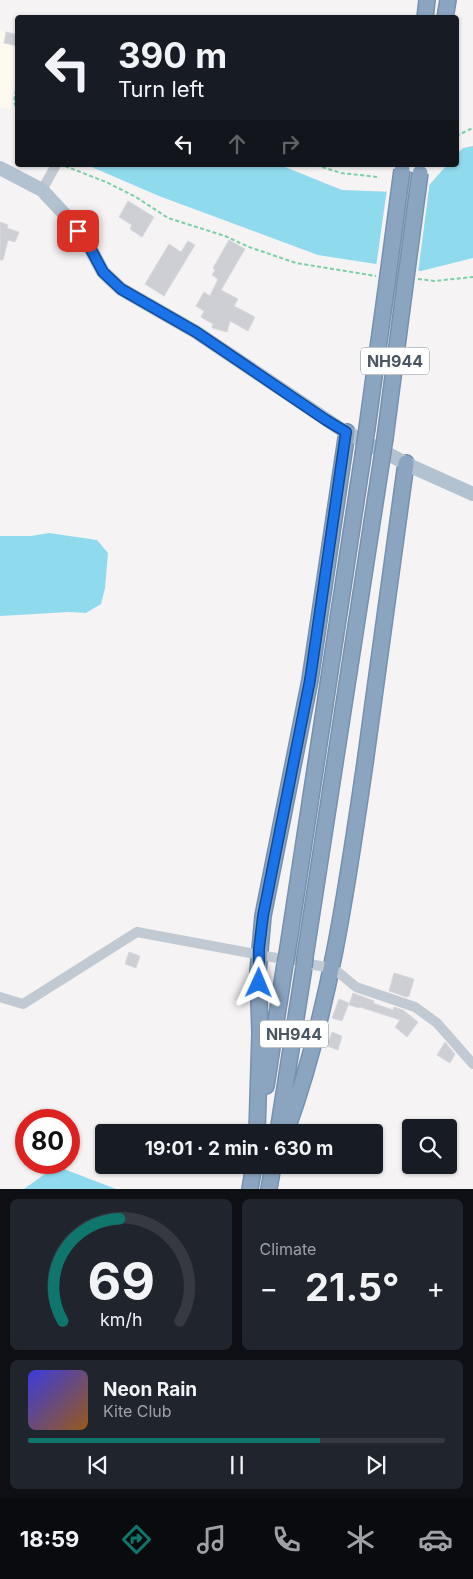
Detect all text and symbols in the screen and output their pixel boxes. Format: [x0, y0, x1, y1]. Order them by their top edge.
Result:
text: 390 m [118, 34, 227, 76]
icon: left [35, 35, 100, 100]
text: Turn left [118, 76, 204, 102]
icon: left [170, 130, 198, 158]
icon: ahead [223, 130, 251, 158]
icon: right [276, 130, 304, 158]
pin [57, 210, 99, 252]
icon: arrive [64, 217, 92, 245]
road number: NH944 [361, 348, 429, 374]
position arrow [232, 956, 284, 1008]
road number: NH944 [260, 1021, 328, 1048]
speed limit sign: 80 [15, 1109, 80, 1174]
map controls [402, 1119, 457, 1174]
button: search [402, 1119, 457, 1174]
text: 19:01 · 2 min · 630 m [145, 1137, 333, 1160]
text: Climate [260, 1239, 316, 1259]
text: 69 [87, 1250, 155, 1313]
text: 21.5° [305, 1264, 399, 1310]
text: − [260, 1271, 278, 1305]
text: + [426, 1271, 445, 1305]
text: km/h [100, 1309, 142, 1330]
text: Neon Rain [103, 1378, 197, 1401]
text: Kite Club [103, 1401, 172, 1421]
icon: previous [84, 1451, 112, 1479]
icon: pause [223, 1451, 251, 1479]
icon: next [362, 1451, 390, 1479]
icon: directions [119, 1522, 154, 1557]
icon: music [194, 1522, 229, 1557]
icon: phone [269, 1522, 304, 1557]
icon: climate [343, 1522, 378, 1557]
icon: car [418, 1522, 453, 1557]
text: 18:59 [20, 1526, 79, 1552]

